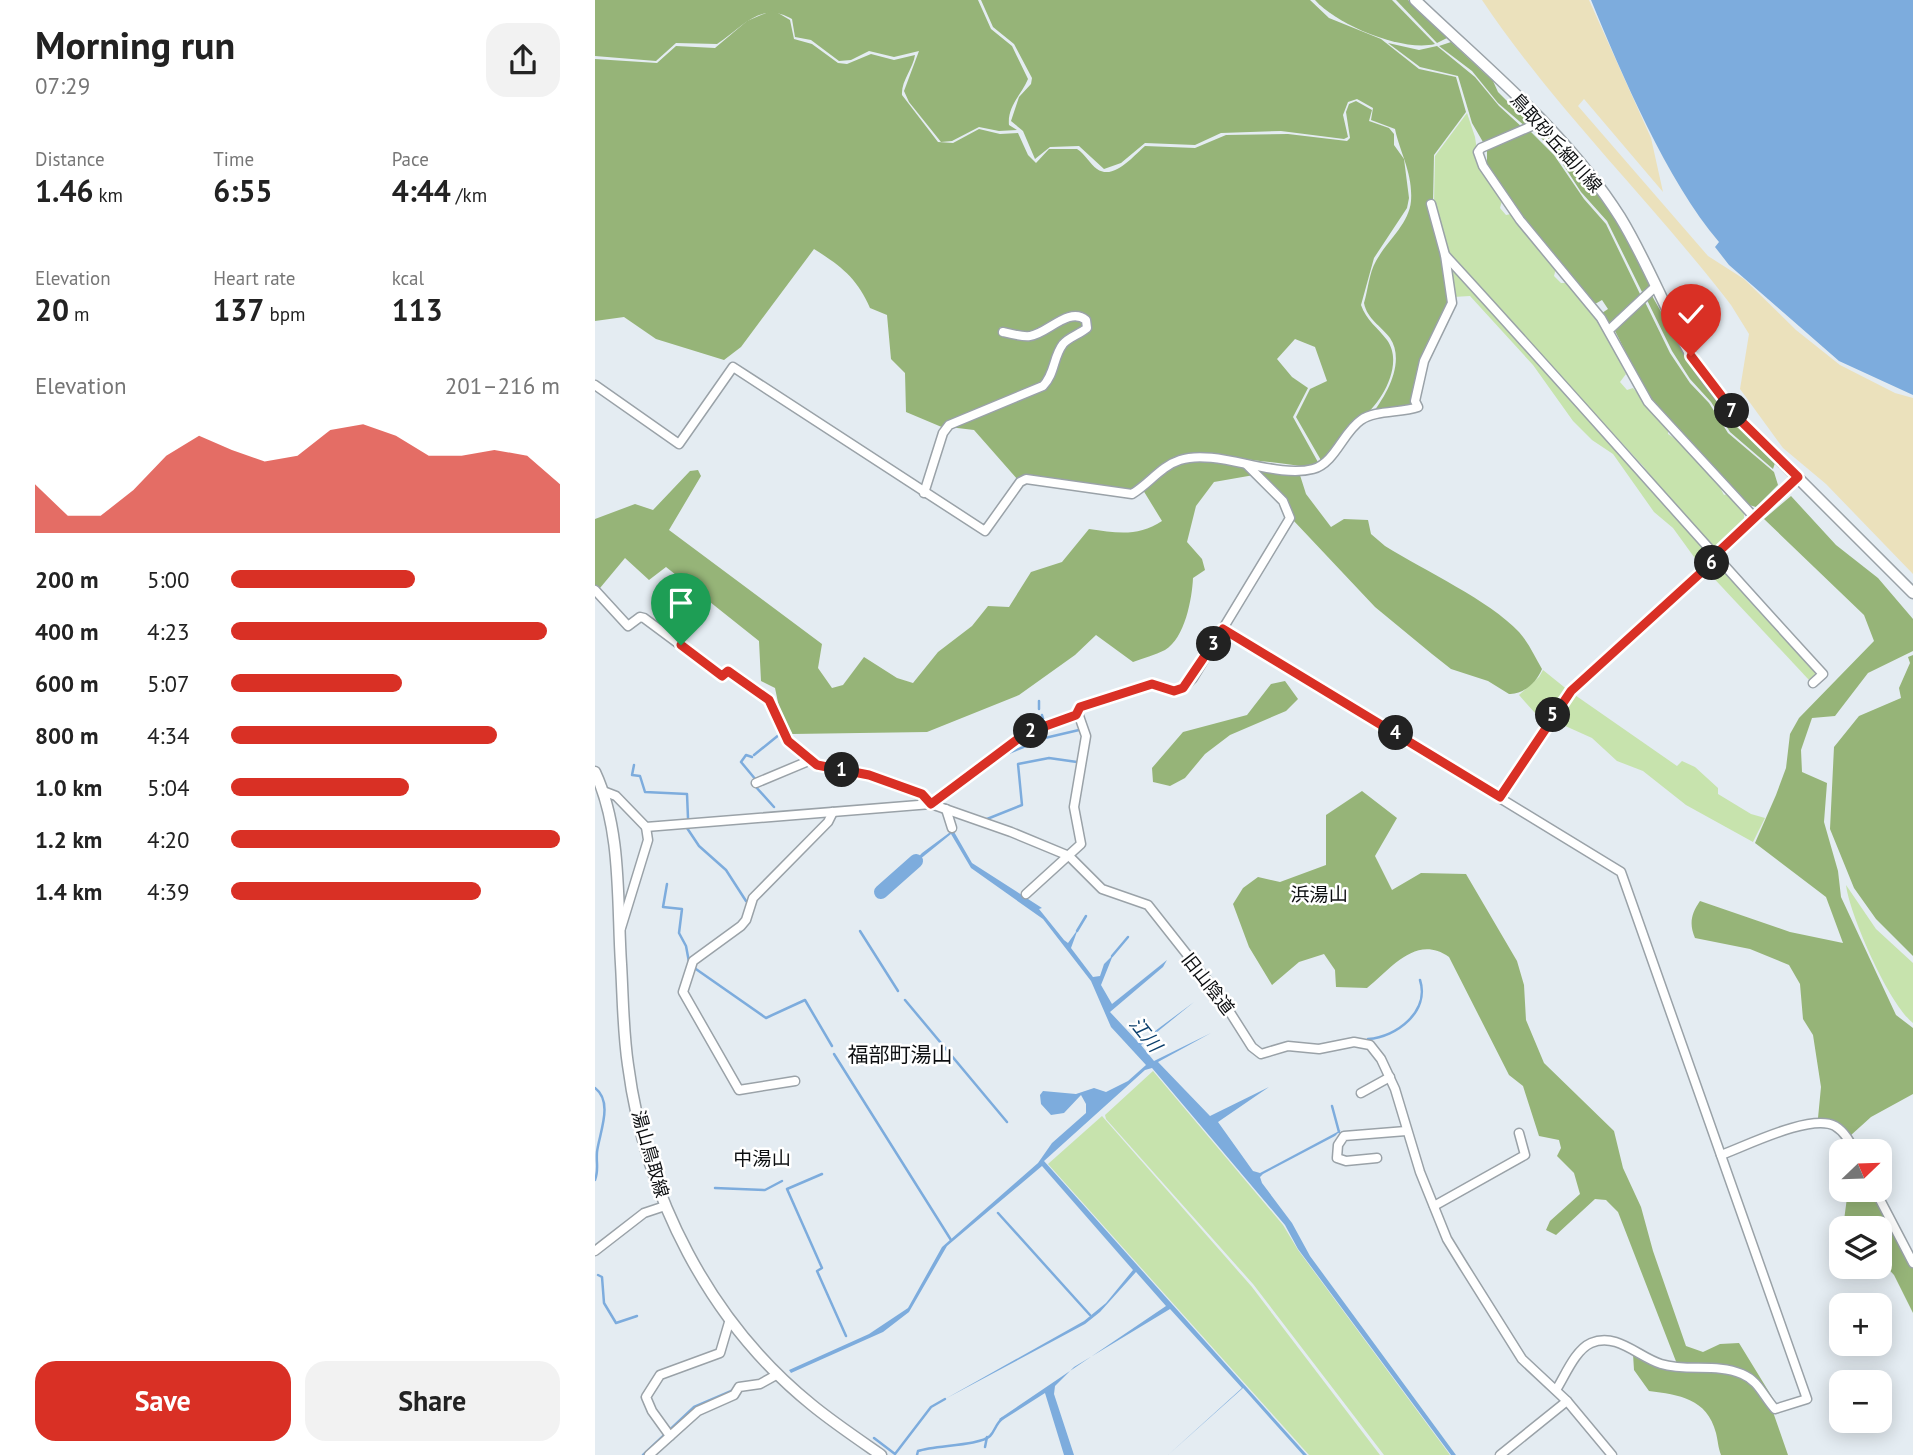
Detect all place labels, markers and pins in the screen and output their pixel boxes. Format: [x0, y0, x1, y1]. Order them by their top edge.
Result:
pin [1661, 284, 1721, 356]
pin: 7 [1715, 394, 1749, 428]
pin: 6 [1695, 546, 1729, 580]
pin [651, 573, 711, 645]
pin: 3 [1197, 626, 1231, 662]
pin: 5 [1535, 698, 1571, 732]
pin: 2 [1013, 714, 1048, 748]
pin: 4 [1379, 716, 1413, 750]
pin: 1 [825, 752, 859, 788]

